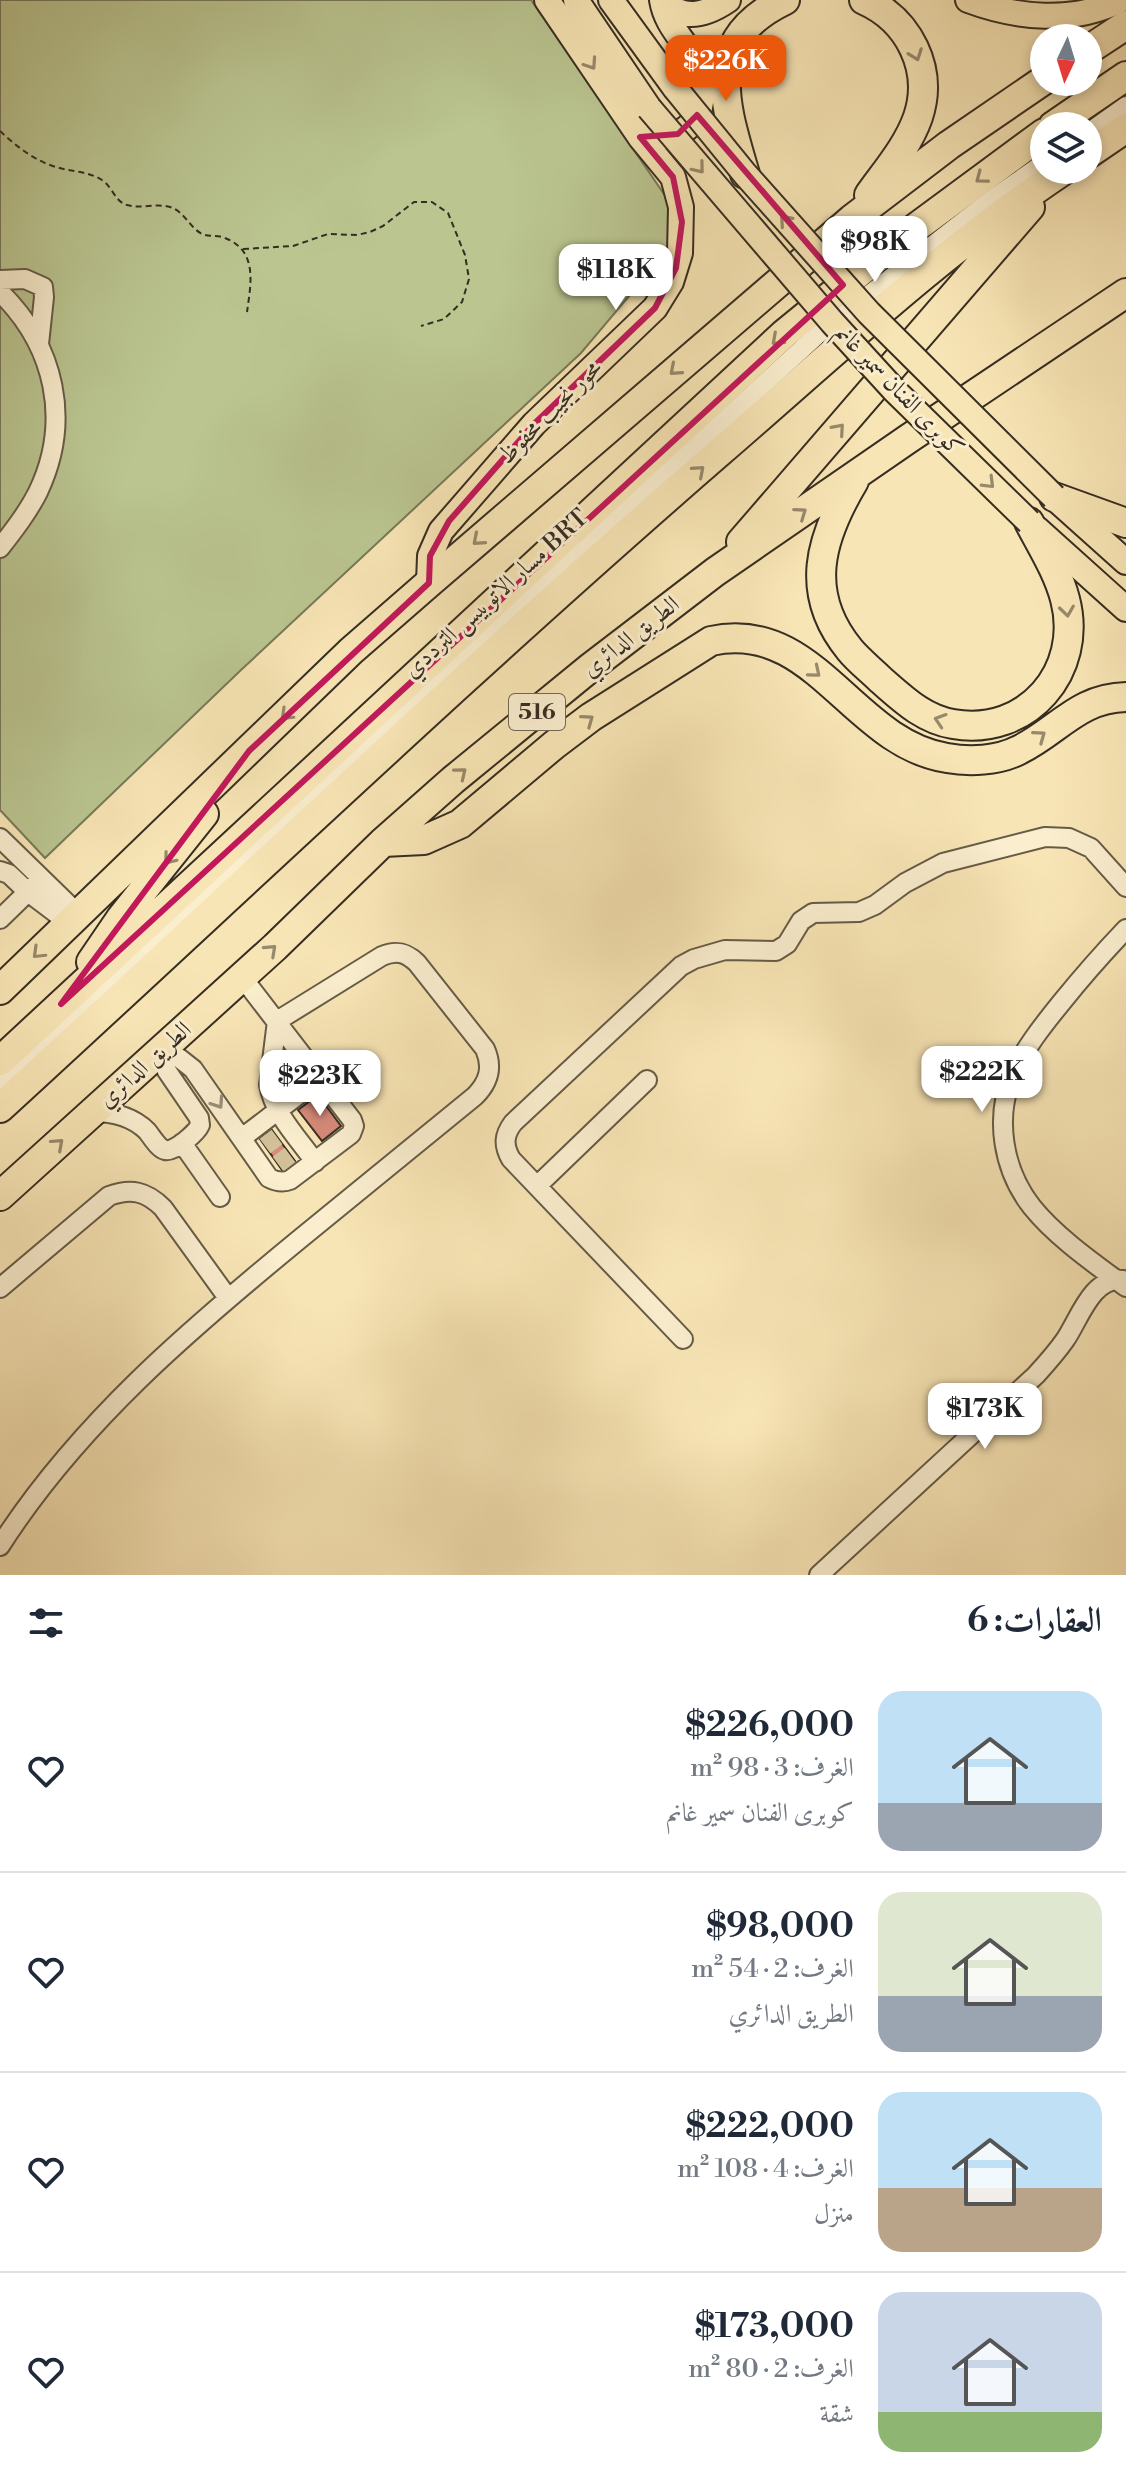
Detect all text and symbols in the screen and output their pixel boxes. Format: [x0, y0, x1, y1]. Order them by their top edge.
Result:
north arrow [1030, 24, 1102, 96]
map controls [1030, 24, 1102, 184]
pin: $226K [670, 35, 782, 103]
text: $226K [683, 45, 769, 77]
one-way arrow [906, 47, 923, 61]
one-way arrow [581, 56, 596, 70]
button: layers [1030, 112, 1102, 184]
one-way arrow [689, 159, 704, 173]
one-way arrow [975, 169, 990, 183]
one-way arrow [780, 215, 795, 230]
pin: $98K [828, 216, 922, 284]
text: $98K [840, 226, 910, 258]
pin: $118K [560, 244, 672, 312]
text: $118K [577, 254, 655, 286]
street label: كوبرى الفنان سمير غانم [824, 318, 970, 467]
one-way arrow [772, 331, 787, 345]
street label: محور نجيب محفوظ [491, 353, 609, 471]
one-way arrow [670, 360, 684, 375]
one-way arrow [830, 423, 844, 438]
one-way arrow [689, 466, 704, 481]
one-way arrow [980, 473, 994, 488]
street label: مسار الاتوبيس الترددي BRT [397, 503, 597, 687]
one-way arrow [792, 508, 806, 523]
one-way arrow [473, 530, 487, 545]
street label: الطريق الدائري [576, 590, 688, 687]
one-way arrow [1058, 604, 1075, 618]
one-way arrow [805, 662, 820, 676]
road number: 516 [509, 694, 565, 730]
one-way arrow [281, 706, 295, 720]
one-way arrow [933, 713, 947, 729]
one-way arrow [579, 715, 593, 730]
one-way arrow [1032, 731, 1046, 745]
one-way arrow [452, 769, 467, 783]
one-way arrow [164, 850, 178, 865]
one-way arrow [33, 944, 47, 959]
one-way arrow [261, 946, 276, 960]
street label: الطريق الدائري [92, 1015, 200, 1117]
pin: $222K [926, 1046, 1038, 1114]
pin: $223K [264, 1050, 376, 1118]
text: $222K [939, 1056, 1025, 1088]
text: $223K [278, 1060, 362, 1092]
one-way arrow [208, 1094, 223, 1108]
one-way arrow [48, 1139, 63, 1154]
pin: $173K [929, 1383, 1041, 1451]
text: $173K [946, 1393, 1024, 1425]
text: العقارات: 6 [967, 1600, 1102, 1642]
icon: filters [24, 1601, 68, 1645]
text: $226,000 [685, 1705, 854, 1747]
icon: home [942, 1723, 1038, 1819]
icon: heart [24, 1749, 68, 1793]
text: الغرف: 3 · 98 m² [690, 1752, 854, 1784]
text: كوبرى الفنان سمير غانم [666, 1797, 854, 1829]
text: $98,000 [706, 1906, 854, 1948]
icon: home [942, 1924, 1038, 2020]
icon: heart [24, 1950, 68, 1994]
text: الغرف: 2 · 54 m² [691, 1953, 854, 1985]
text: الطريق الدائري [728, 1998, 854, 2030]
text: $222,000 [685, 2106, 854, 2148]
icon: home [942, 2124, 1038, 2220]
icon: heart [24, 2150, 68, 2194]
text: الغرف: 4 · 108 m² [677, 2153, 854, 2185]
text: منزل [814, 2198, 854, 2230]
text: $173,000 [695, 2306, 854, 2348]
icon: home [942, 2324, 1038, 2420]
icon: heart [24, 2350, 68, 2394]
text: الغرف: 2 · 80 m² [688, 2353, 854, 2385]
text: شقة [820, 2398, 854, 2430]

